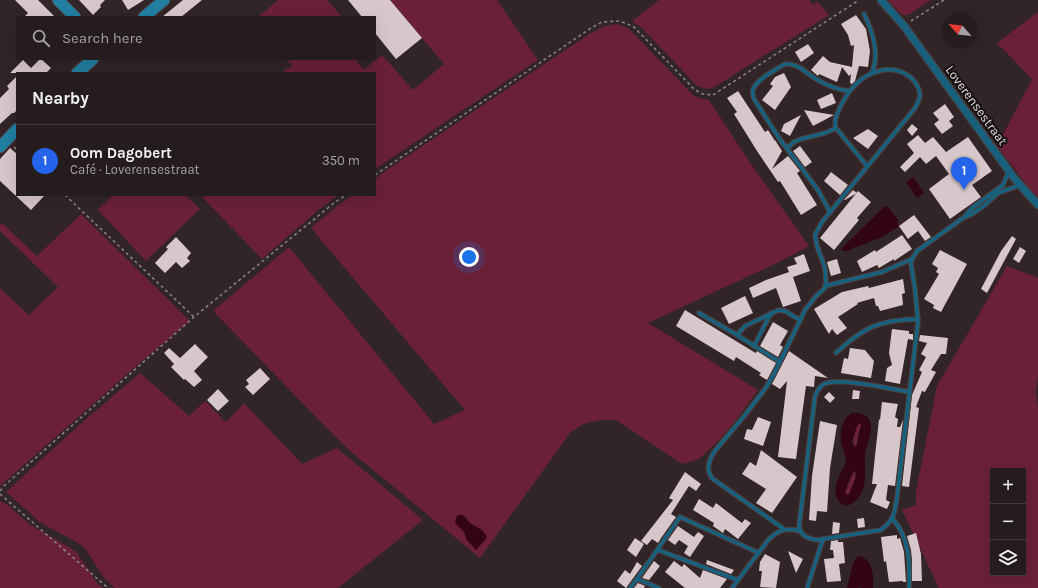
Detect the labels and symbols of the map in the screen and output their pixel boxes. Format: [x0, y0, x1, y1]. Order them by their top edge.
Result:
north arrow [942, 12, 978, 48]
street label: Loverensestraat [943, 63, 1011, 148]
pin: 1 [951, 157, 977, 190]
your location [459, 247, 479, 267]

